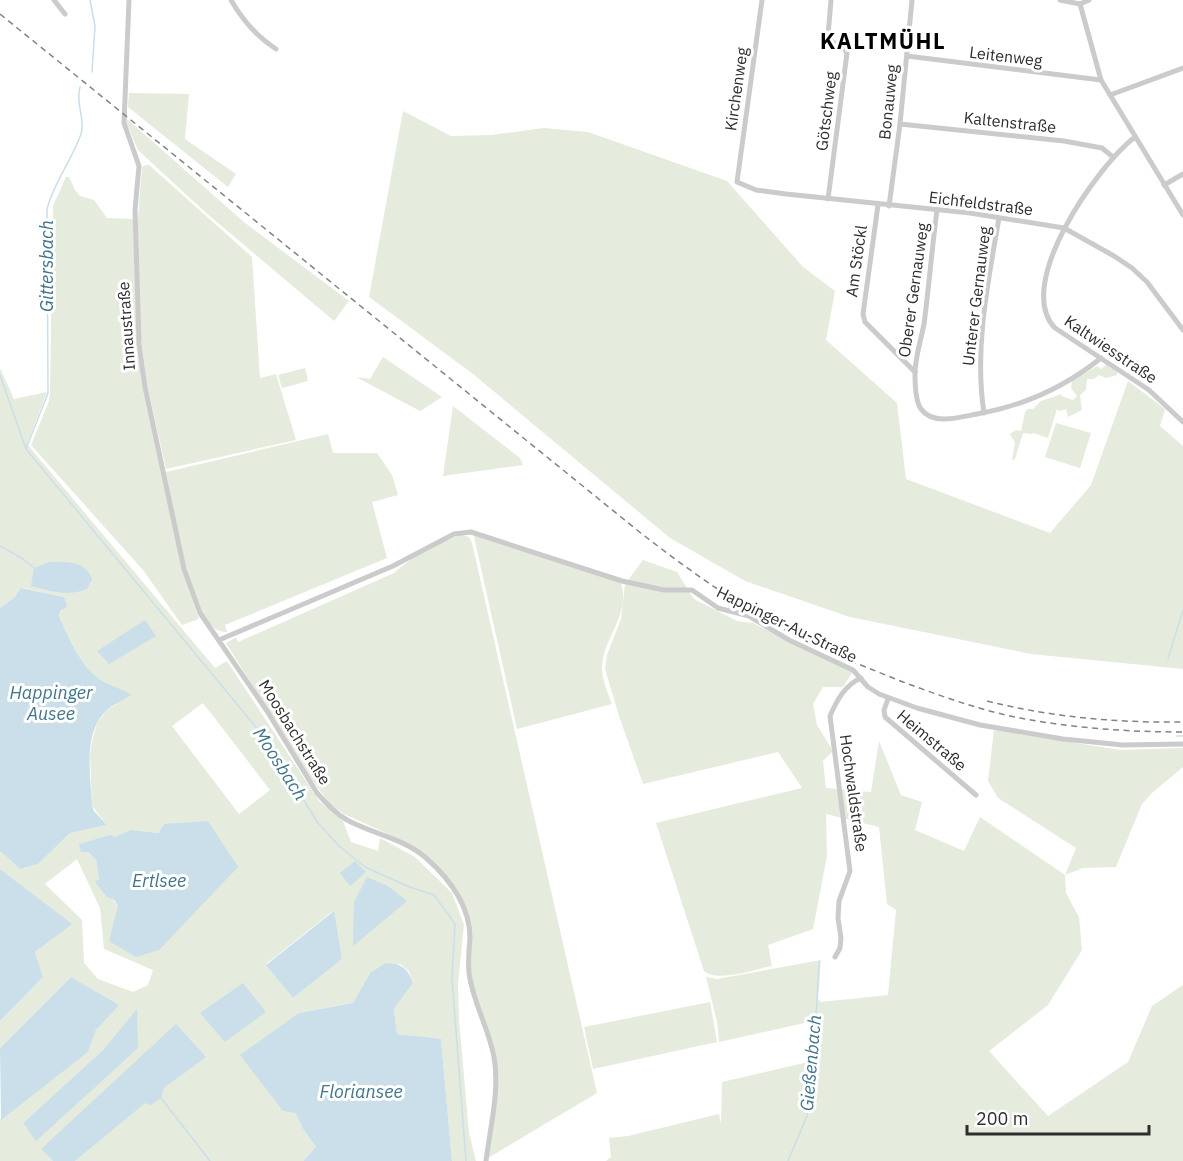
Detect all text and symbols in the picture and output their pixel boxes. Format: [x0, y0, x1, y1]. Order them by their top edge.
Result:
district label: KALTMÜHL [820, 26, 946, 55]
street label: Leitenweg [968, 42, 1044, 70]
street label: Kirchenweg [720, 45, 752, 132]
street label: Bonauweg [874, 63, 902, 141]
street label: Götschweg [811, 70, 841, 152]
street label: Kaltenstraße [963, 107, 1057, 137]
street label: Eichfeldstraße [928, 187, 1034, 219]
water label: Gittersbach [35, 220, 58, 312]
street label: Oberer Gernauweg [894, 221, 932, 359]
street label: Am Stöckl [841, 224, 871, 298]
street label: Unterer Gernauweg [958, 225, 995, 367]
street label: Innaustraße [113, 281, 139, 371]
street label: Kaltwiesstraße [1061, 311, 1161, 388]
street label: Happinger-Au-Straße [713, 581, 861, 667]
street label: Moosbachstraße [255, 676, 335, 788]
water label: Happinger Ausee [9, 681, 93, 725]
street label: Heimstraße [893, 705, 971, 775]
water label: Moosbach [249, 724, 311, 804]
street label: Hochwaldstraße [836, 733, 872, 853]
water label: Ertlsee [132, 869, 186, 892]
water label: Gießenbach [795, 1014, 826, 1112]
water label: Floriansee [319, 1080, 403, 1103]
scale bar [967, 1098, 1148, 1136]
text: 200 m [976, 1107, 1028, 1130]

